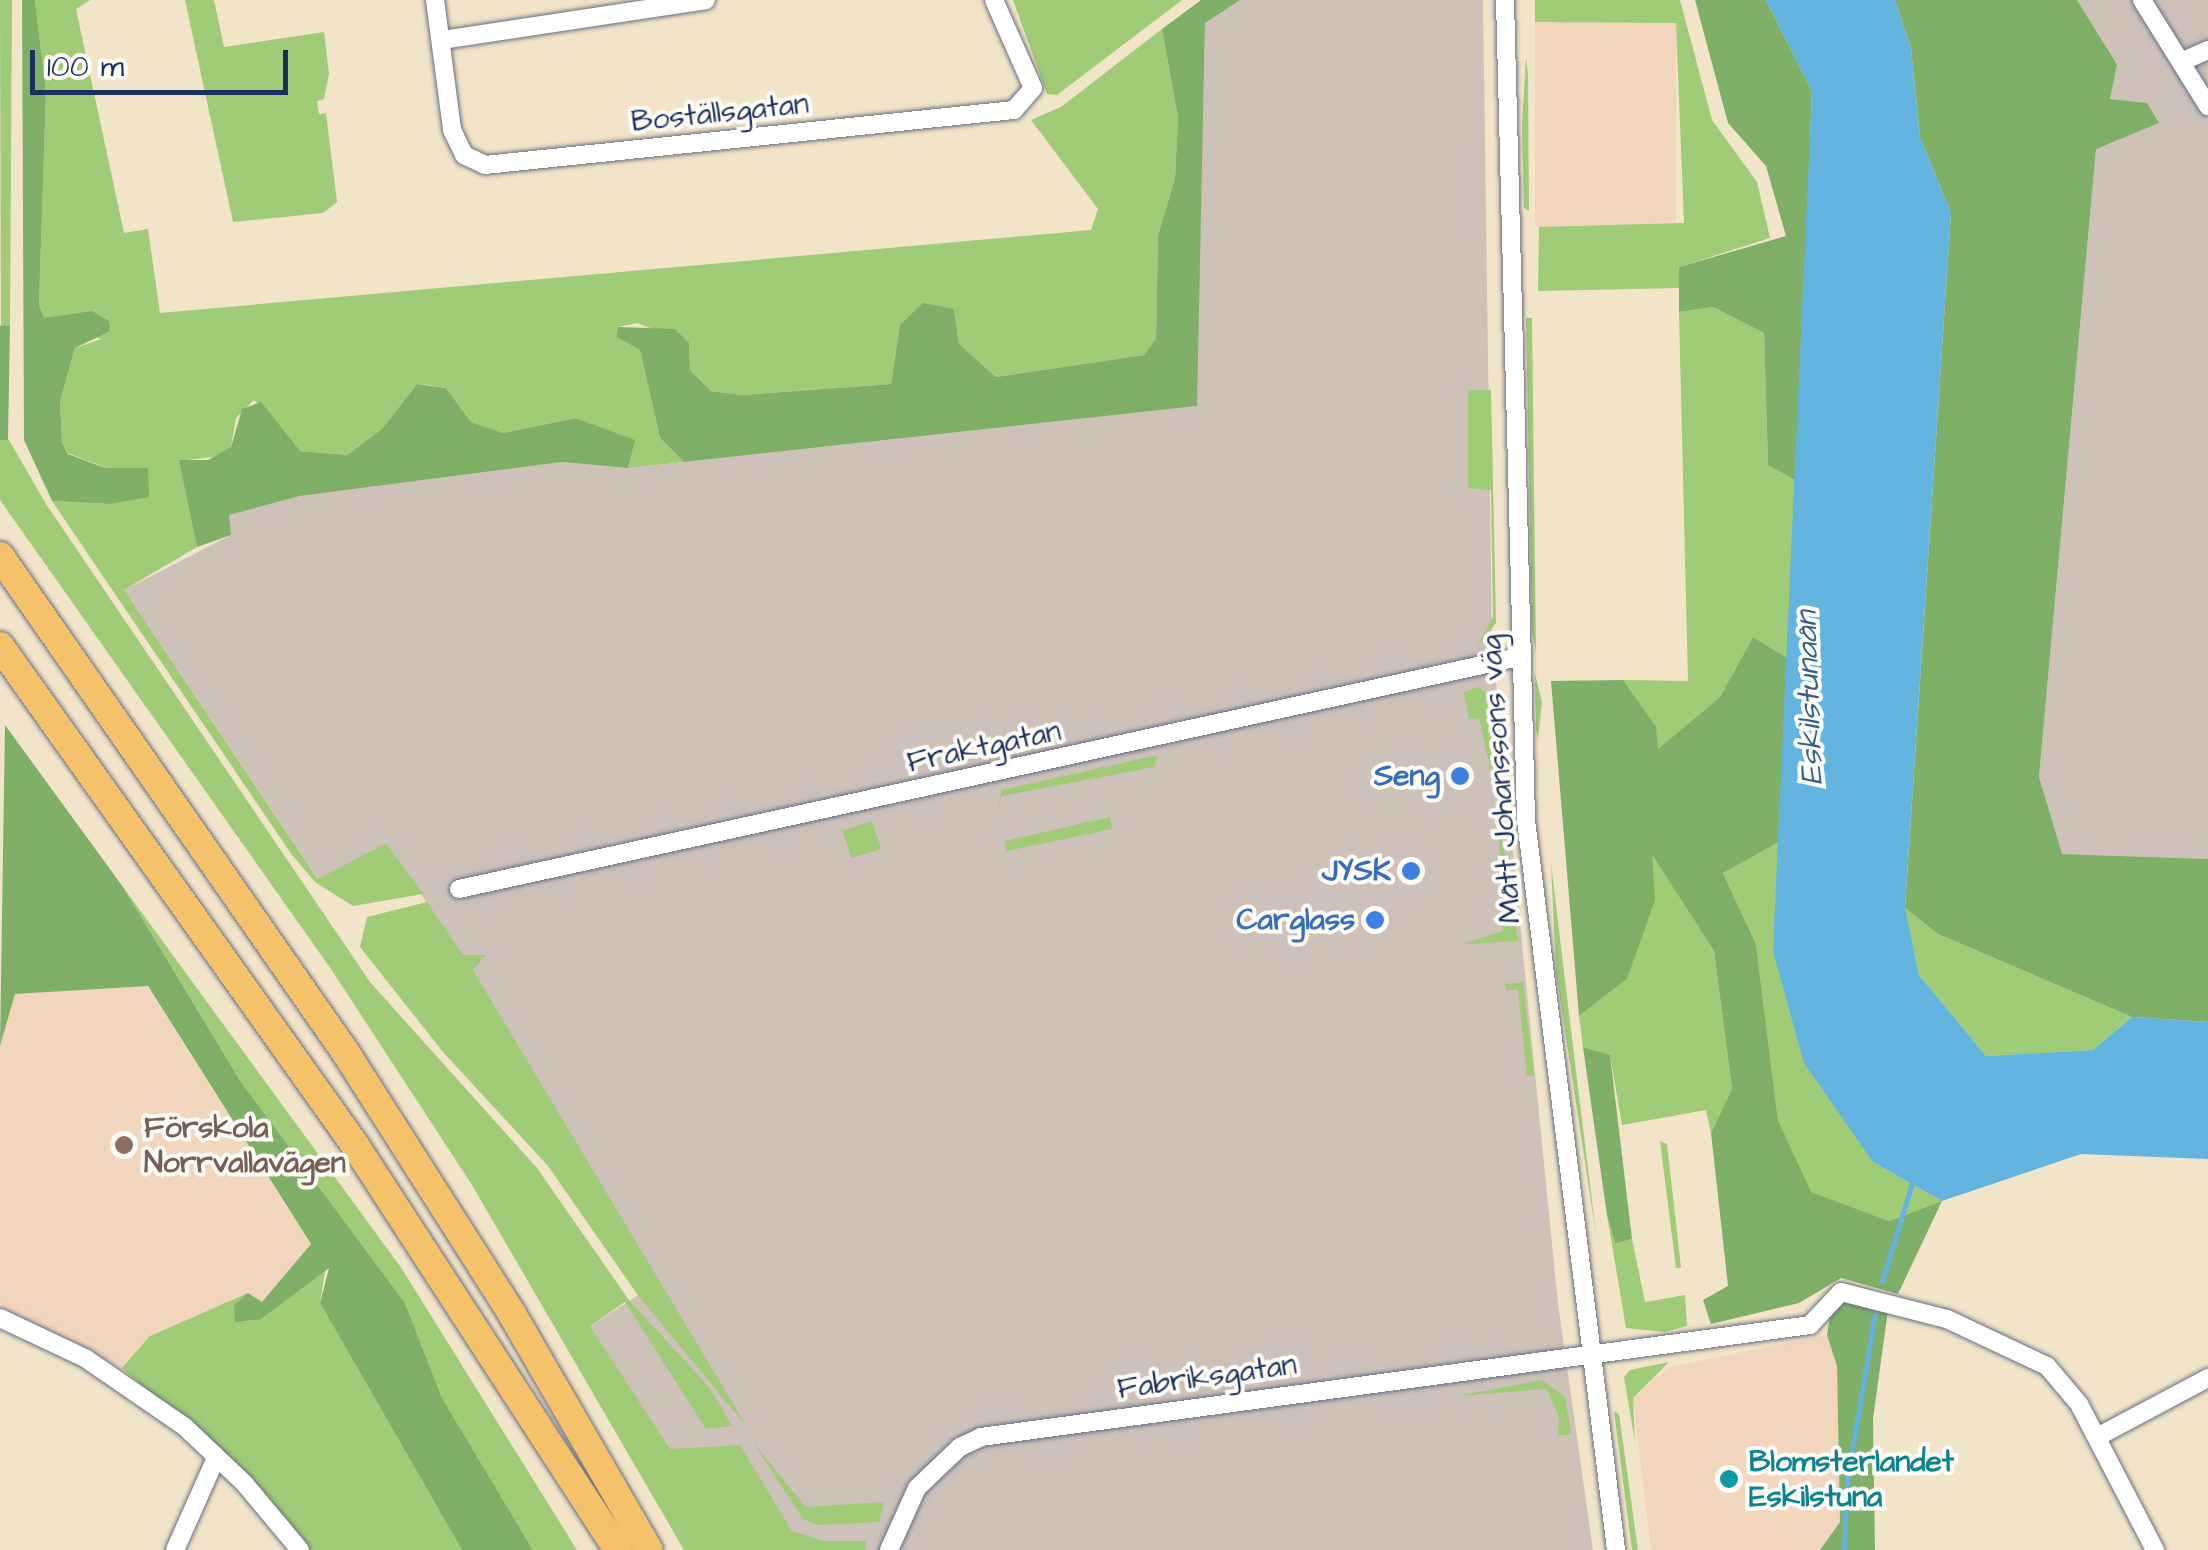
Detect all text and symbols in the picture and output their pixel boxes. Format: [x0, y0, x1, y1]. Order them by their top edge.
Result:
scale bar [35, 30, 292, 92]
text: 100 m [47, 46, 124, 88]
street label: Boställsgatan [629, 86, 811, 140]
water label: Eskilstunaån [1788, 610, 1832, 786]
street label: Mått Johanssons väg [1473, 633, 1529, 925]
street label: Fraktgatan [904, 713, 1064, 781]
place label: Seng [1374, 758, 1440, 794]
marker: Seng [1449, 765, 1471, 787]
place label: JYSK [1322, 853, 1391, 889]
marker: JYSK [1400, 860, 1422, 882]
place label: Carglass [1236, 902, 1355, 938]
marker: Carglass [1364, 909, 1386, 931]
place label: Förskola Norrvallavägen [144, 1110, 346, 1180]
marker: Förskola Norrvallavägen [113, 1134, 135, 1156]
street label: Fabriksgatan [1115, 1347, 1299, 1407]
place label: Blomsterlandet Eskilstuna [1749, 1444, 1954, 1514]
marker: Blomsterlandet Eskilstuna [1718, 1468, 1740, 1490]

